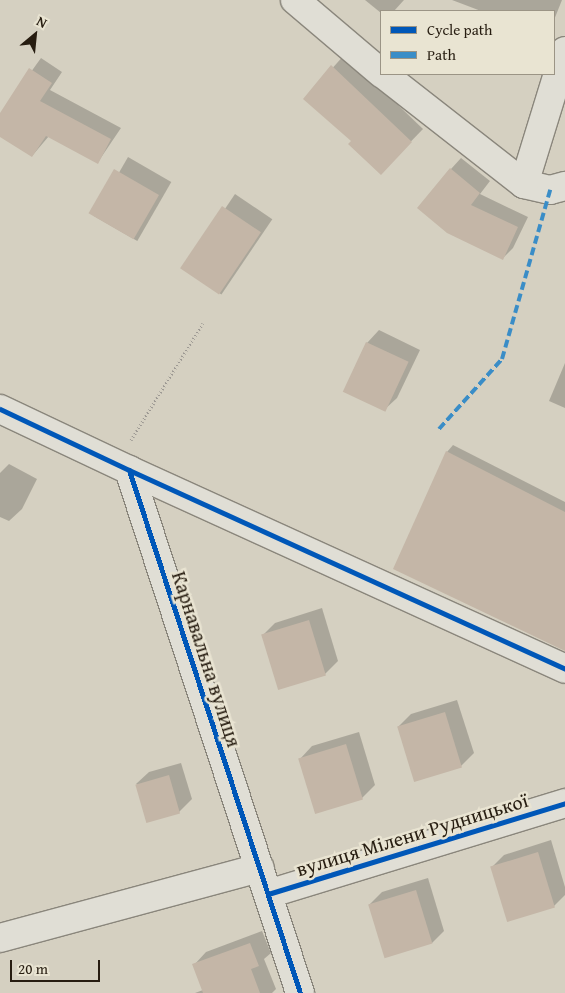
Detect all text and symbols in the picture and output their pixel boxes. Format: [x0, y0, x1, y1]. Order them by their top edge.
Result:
north arrow [10, 10, 60, 60]
legend [380, 10, 555, 75]
text: N [33, 11, 51, 33]
text: Cycle path [427, 19, 493, 40]
text: Path [427, 44, 456, 65]
street label: Карнавальна вулиця [167, 568, 247, 750]
street label: вулиця Мілени Рудницької [293, 787, 531, 881]
scale bar [12, 950, 102, 982]
text: 20 m [18, 958, 48, 979]

